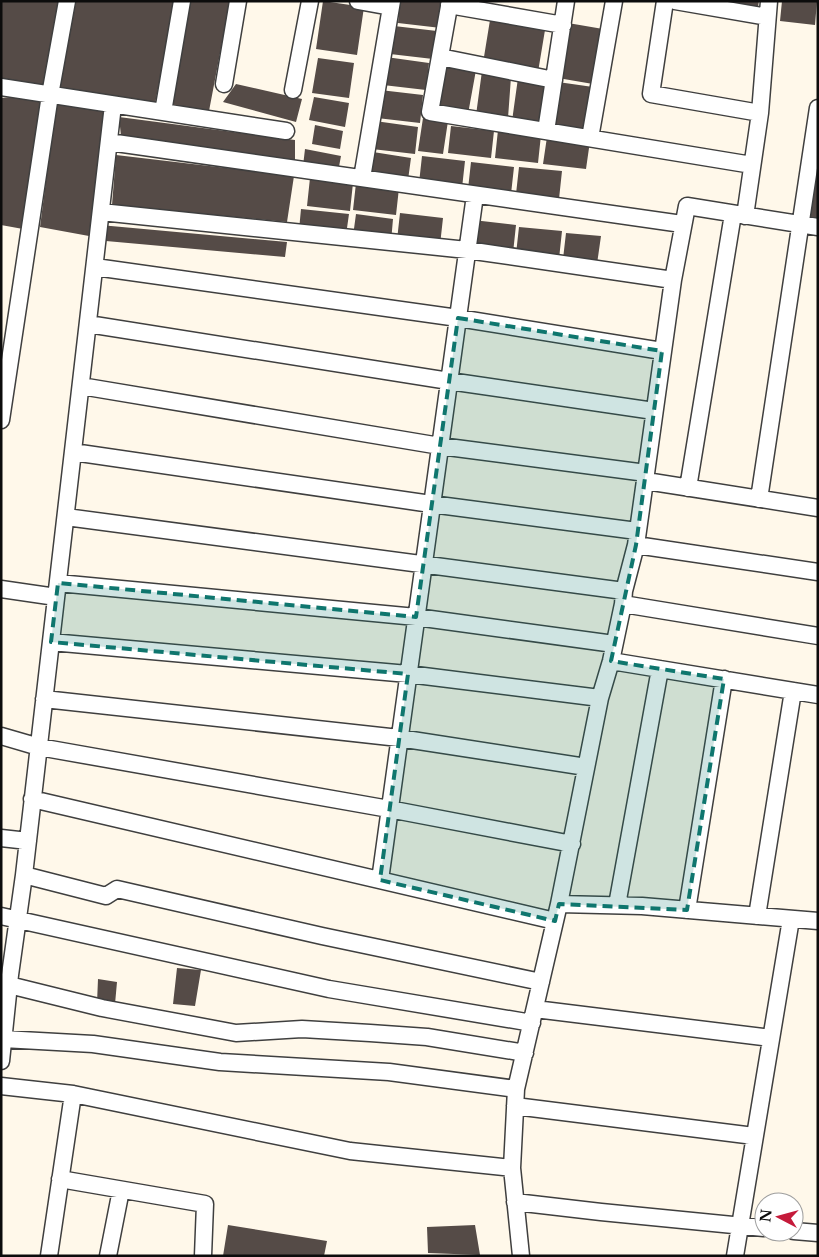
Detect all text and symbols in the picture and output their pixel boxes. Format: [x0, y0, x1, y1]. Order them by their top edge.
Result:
north arrow [754, 1192, 804, 1242]
text: N [756, 1208, 776, 1223]

